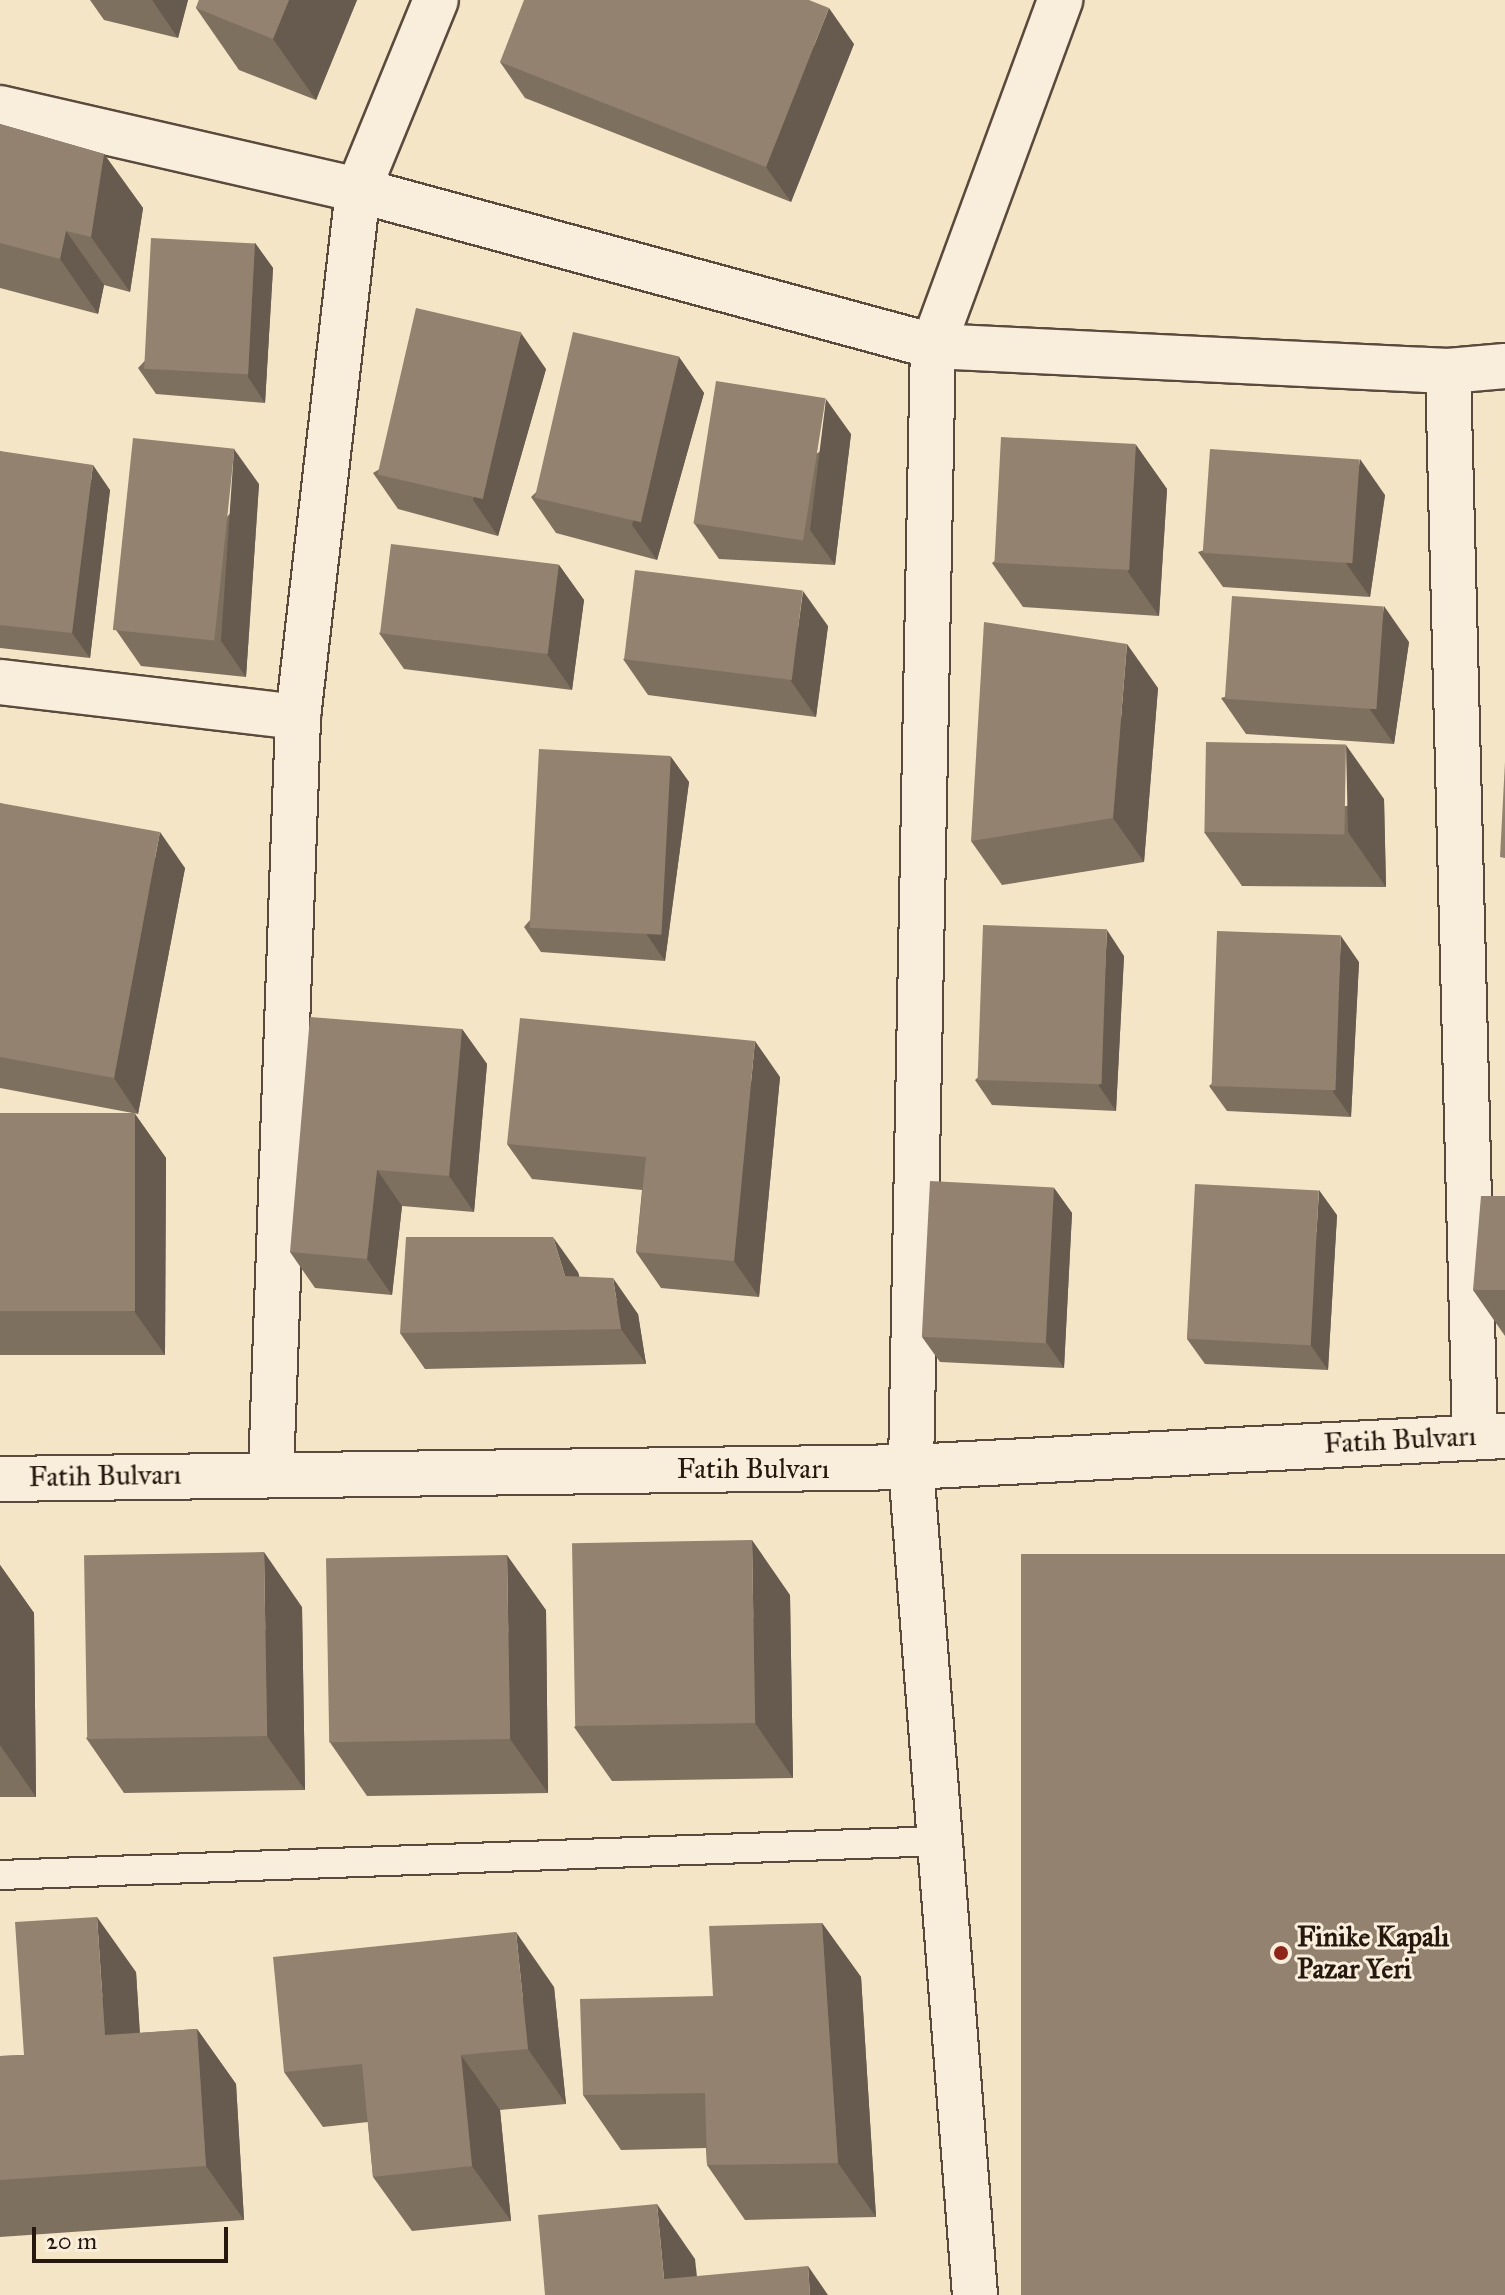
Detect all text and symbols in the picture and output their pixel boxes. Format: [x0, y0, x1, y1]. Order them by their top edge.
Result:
street label: Fatih Bulvarı [1323, 1419, 1477, 1461]
street label: Fatih Bulvarı [677, 1452, 829, 1486]
street label: Fatih Bulvarı [28, 1458, 182, 1494]
place label: Finike Kapalı Pazar Yeri [1297, 1920, 1449, 1986]
marker: Finike Kapalı Pazar Yeri [1272, 1944, 1290, 1962]
scale bar [36, 2211, 232, 2261]
text: 20 m [46, 2226, 97, 2256]

